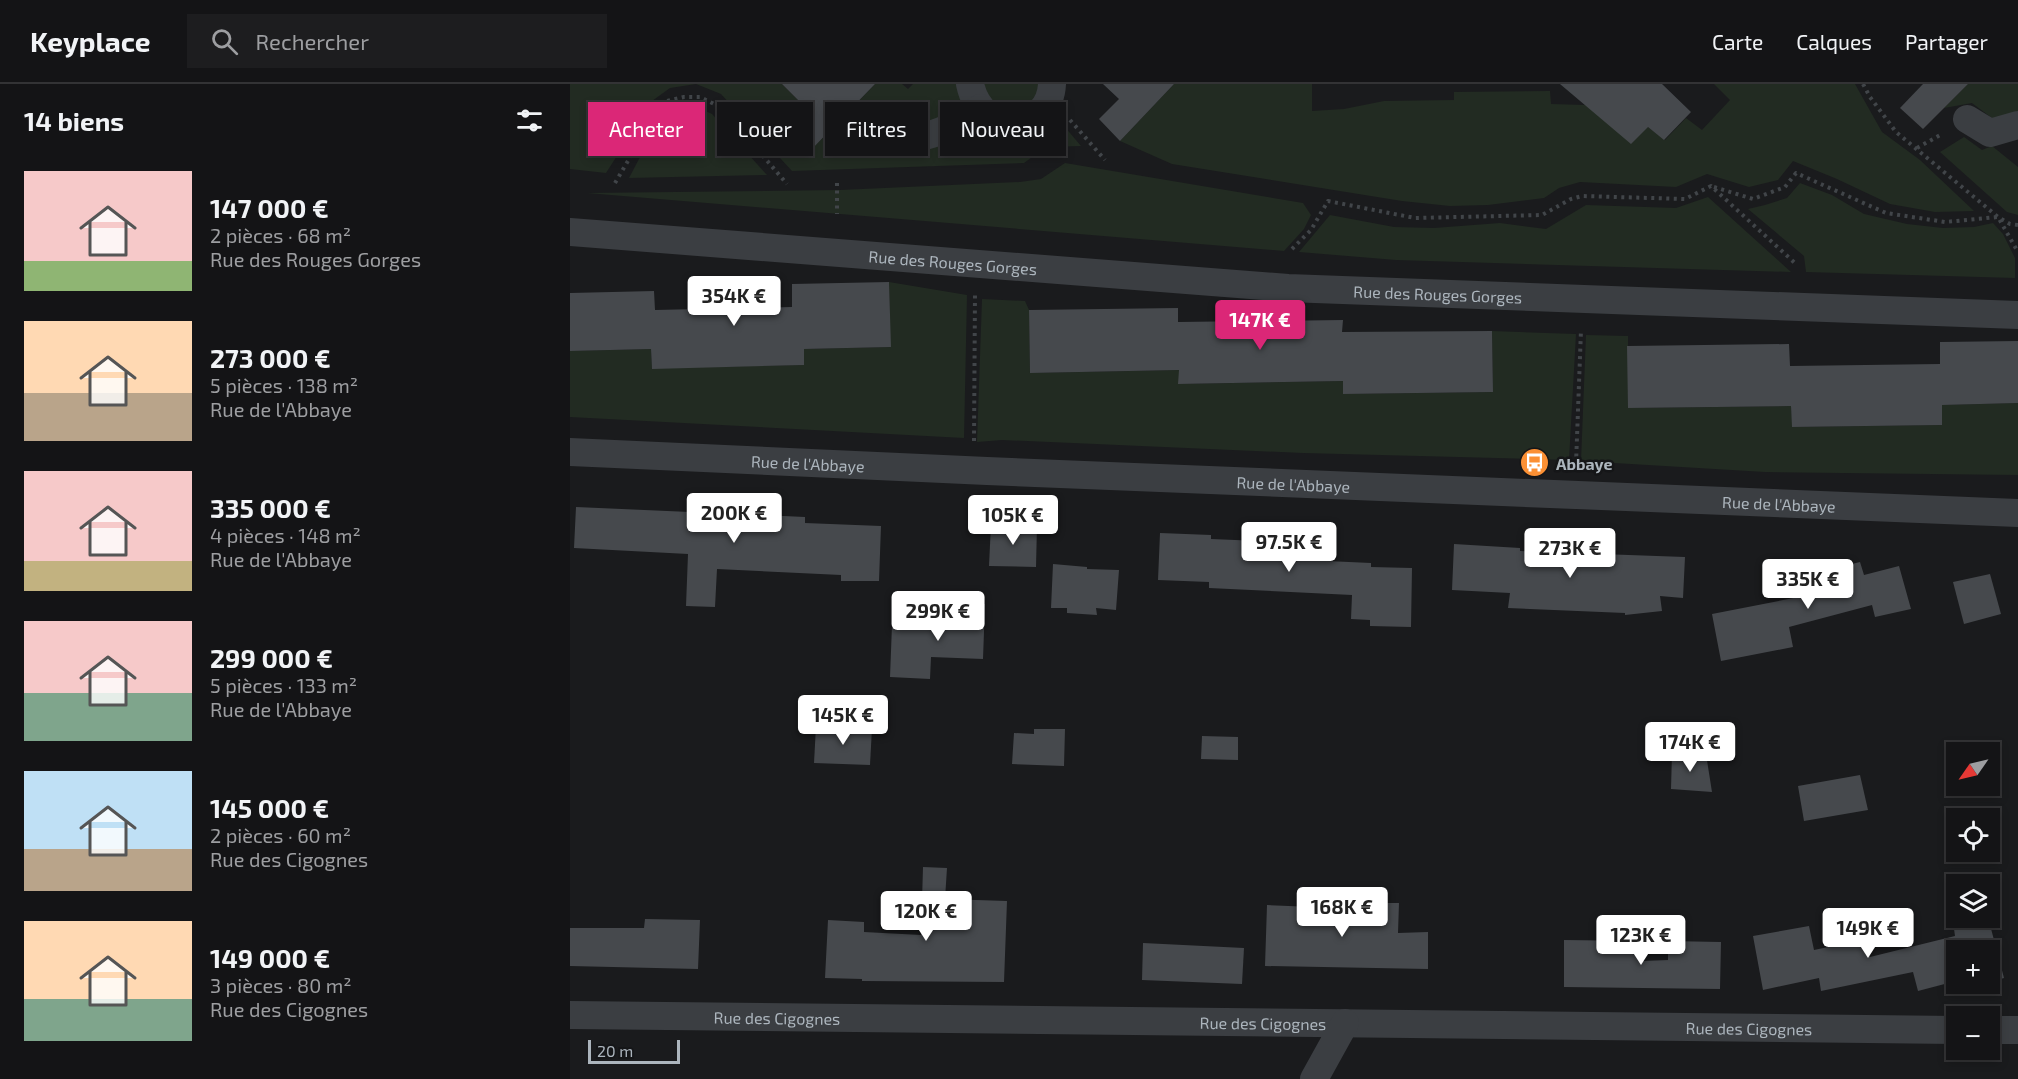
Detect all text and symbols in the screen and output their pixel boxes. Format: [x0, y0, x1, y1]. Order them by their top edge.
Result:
search box [187, 14, 607, 68]
text: Keyplace [30, 24, 151, 58]
icon: search [208, 25, 241, 58]
text: Rechercher [256, 28, 369, 54]
text: Carte [1712, 29, 1763, 54]
text: Calques [1796, 29, 1872, 54]
text: Partager [1905, 29, 1988, 54]
chip: Acheter [588, 102, 705, 156]
chip: Louer [717, 102, 813, 156]
chip: Filtres [825, 102, 928, 156]
chip: Nouveau [940, 102, 1066, 156]
icon: filters [513, 104, 546, 137]
text: 14 biens [24, 105, 124, 136]
text: 147 000 € [210, 192, 329, 223]
icon: home [72, 195, 144, 267]
text: 2 pièces · 68 m² [210, 223, 351, 247]
street label: Rue des Rouges Gorges [868, 246, 1038, 278]
text: Rue des Rouges Gorges [210, 247, 421, 271]
pin: 354K € [685, 276, 783, 327]
street label: Rue des Rouges Gorges [1353, 281, 1523, 306]
text: 354K € [702, 283, 766, 307]
pin: 147K € [1211, 300, 1309, 351]
text: 147K € [1229, 307, 1291, 331]
text: 273 000 € [210, 342, 331, 373]
icon: home [72, 345, 144, 417]
text: 5 pièces · 138 m² [210, 373, 358, 397]
text: Rue de l'Abbaye [210, 397, 352, 421]
bus stop icon: Abbaye [1519, 447, 1551, 479]
street label: Rue de l'Abbaye [751, 451, 865, 475]
place label: Abbaye [1556, 454, 1612, 474]
street label: Rue de l'Abbaye [1236, 472, 1351, 495]
street label: Rue de l'Abbaye [1722, 491, 1836, 515]
text: 335 000 € [210, 492, 331, 523]
pin: 200K € [685, 493, 783, 544]
icon: home [72, 495, 144, 567]
pin: 105K € [964, 495, 1062, 546]
text: 200K € [701, 500, 767, 524]
text: 105K € [982, 502, 1044, 526]
pin: 97.5K € [1234, 522, 1344, 573]
text: 4 pièces · 148 m² [210, 523, 361, 547]
pin: 273K € [1521, 528, 1619, 579]
text: 97.5K € [1255, 529, 1323, 553]
text: 273K € [1538, 535, 1602, 559]
text: Rue de l'Abbaye [210, 547, 352, 571]
pin: 335K € [1759, 559, 1857, 610]
text: 335K € [1776, 566, 1840, 590]
pin: 299K € [889, 591, 987, 642]
text: 299K € [906, 598, 970, 622]
text: 299 000 € [210, 642, 333, 673]
icon: home [72, 645, 144, 717]
text: 5 pièces · 133 m² [210, 673, 357, 697]
pin: 145K € [794, 695, 892, 746]
text: Rue de l'Abbaye [210, 697, 352, 721]
text: 145K € [812, 702, 874, 726]
pin: 174K € [1641, 722, 1739, 773]
text: 174K € [1659, 729, 1721, 753]
north arrow [1946, 742, 2000, 796]
map controls [1946, 742, 2000, 1060]
text: 145 000 € [210, 792, 329, 823]
icon: home [72, 795, 144, 867]
button: locate [1946, 808, 2000, 862]
text: 2 pièces · 60 m² [210, 823, 351, 847]
text: Rue des Cigognes [210, 847, 368, 871]
button: layers [1946, 874, 2000, 928]
pin: 168K € [1293, 887, 1391, 938]
pin: 120K € [877, 891, 975, 942]
text: 168K € [1311, 894, 1373, 918]
text: 120K € [895, 898, 957, 922]
pin: 149K € [1819, 908, 1917, 959]
pin: 123K € [1592, 915, 1690, 966]
text: 149K € [1837, 915, 1899, 939]
text: 123K € [1610, 922, 1672, 946]
button: + [1946, 940, 2000, 994]
text: 149 000 € [210, 942, 330, 973]
icon: home [72, 945, 144, 1017]
text: 3 pièces · 80 m² [210, 973, 352, 997]
text: Rue des Cigognes [210, 997, 368, 1021]
button: − [1946, 1006, 2000, 1060]
street label: Rue des Cigognes [714, 1007, 840, 1027]
street label: Rue des Cigognes [1200, 1012, 1326, 1033]
street label: Rue des Cigognes [1685, 1018, 1812, 1038]
scale bar [588, 1037, 680, 1064]
text: 20 m [597, 1041, 633, 1060]

